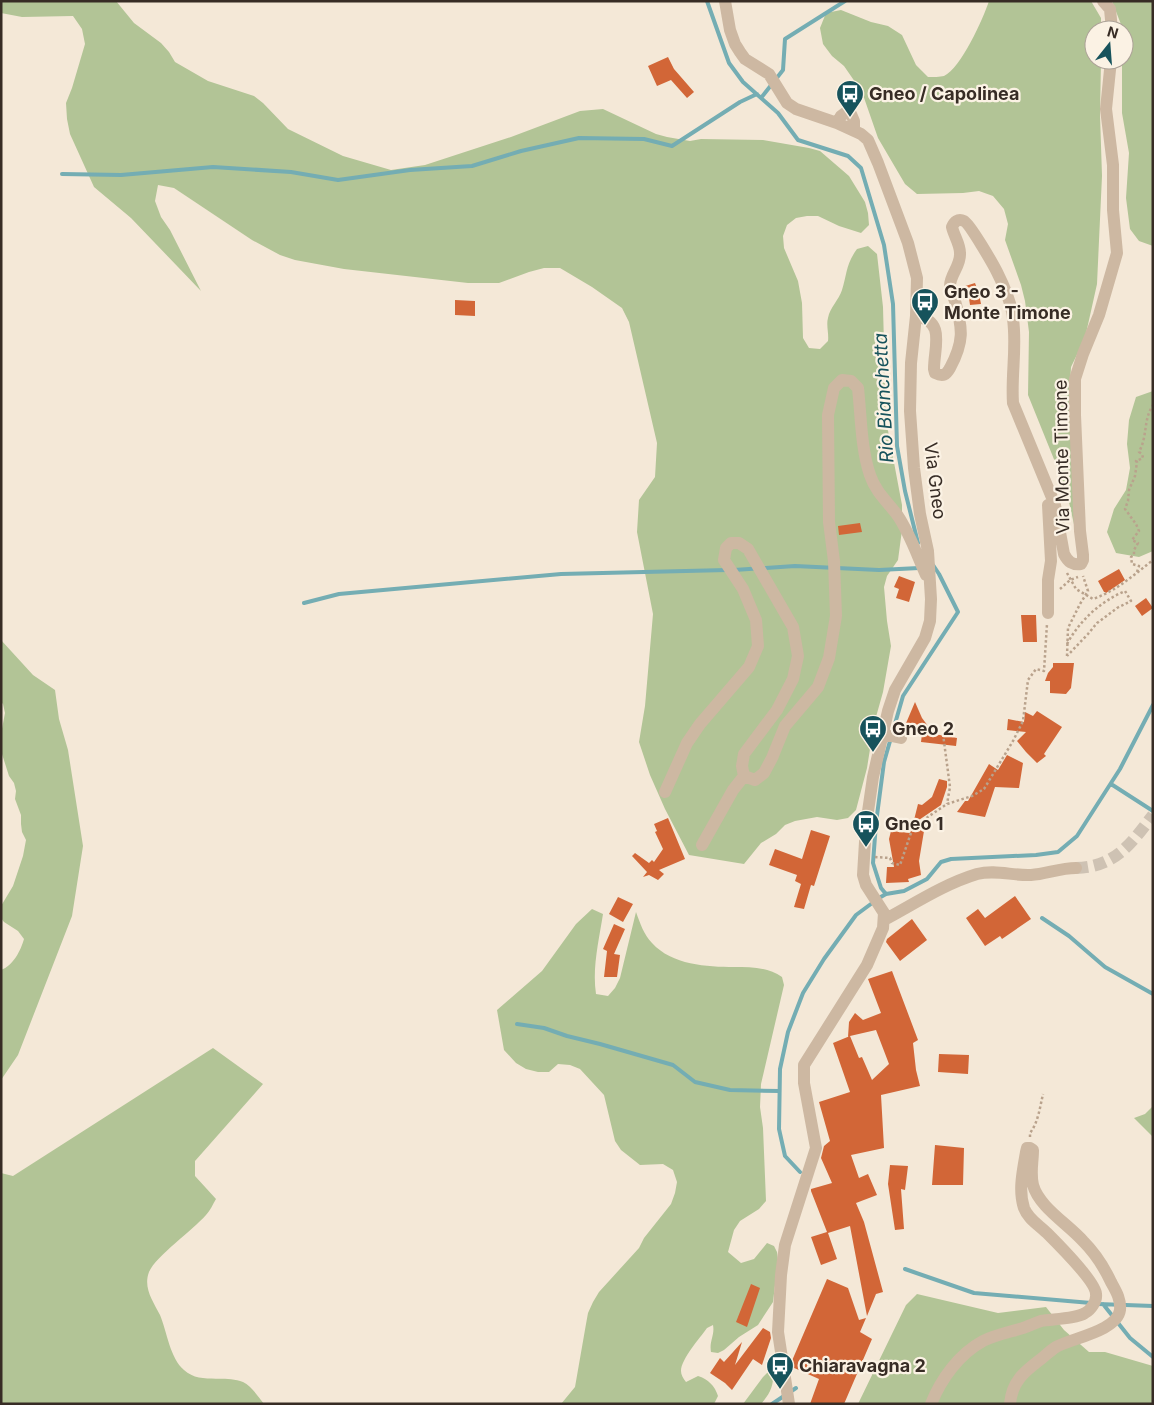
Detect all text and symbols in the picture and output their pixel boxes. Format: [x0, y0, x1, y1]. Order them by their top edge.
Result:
north arrow [1084, 20, 1134, 70]
text: N [1105, 22, 1121, 42]
bus stop icon: Gneo / Capolinea [835, 79, 865, 118]
place label: Gneo / Capolinea [869, 83, 1019, 104]
place label: Gneo 3 - Monte Timone [944, 281, 1071, 323]
bus stop icon: Gneo 3 - Monte Timone [910, 287, 940, 326]
water label: Rio Bianchetta [869, 332, 898, 464]
street label: Via Monte Timone [1050, 380, 1073, 534]
street label: Via Gneo [920, 441, 951, 521]
bus stop icon: Gneo 2 [858, 714, 888, 753]
place label: Gneo 2 [892, 718, 954, 739]
bus stop icon: Gneo 1 [851, 809, 881, 848]
place label: Gneo 1 [885, 813, 944, 834]
bus stop icon: Chiaravagna 2 [765, 1351, 795, 1390]
place label: Chiaravagna 2 [799, 1355, 926, 1376]

